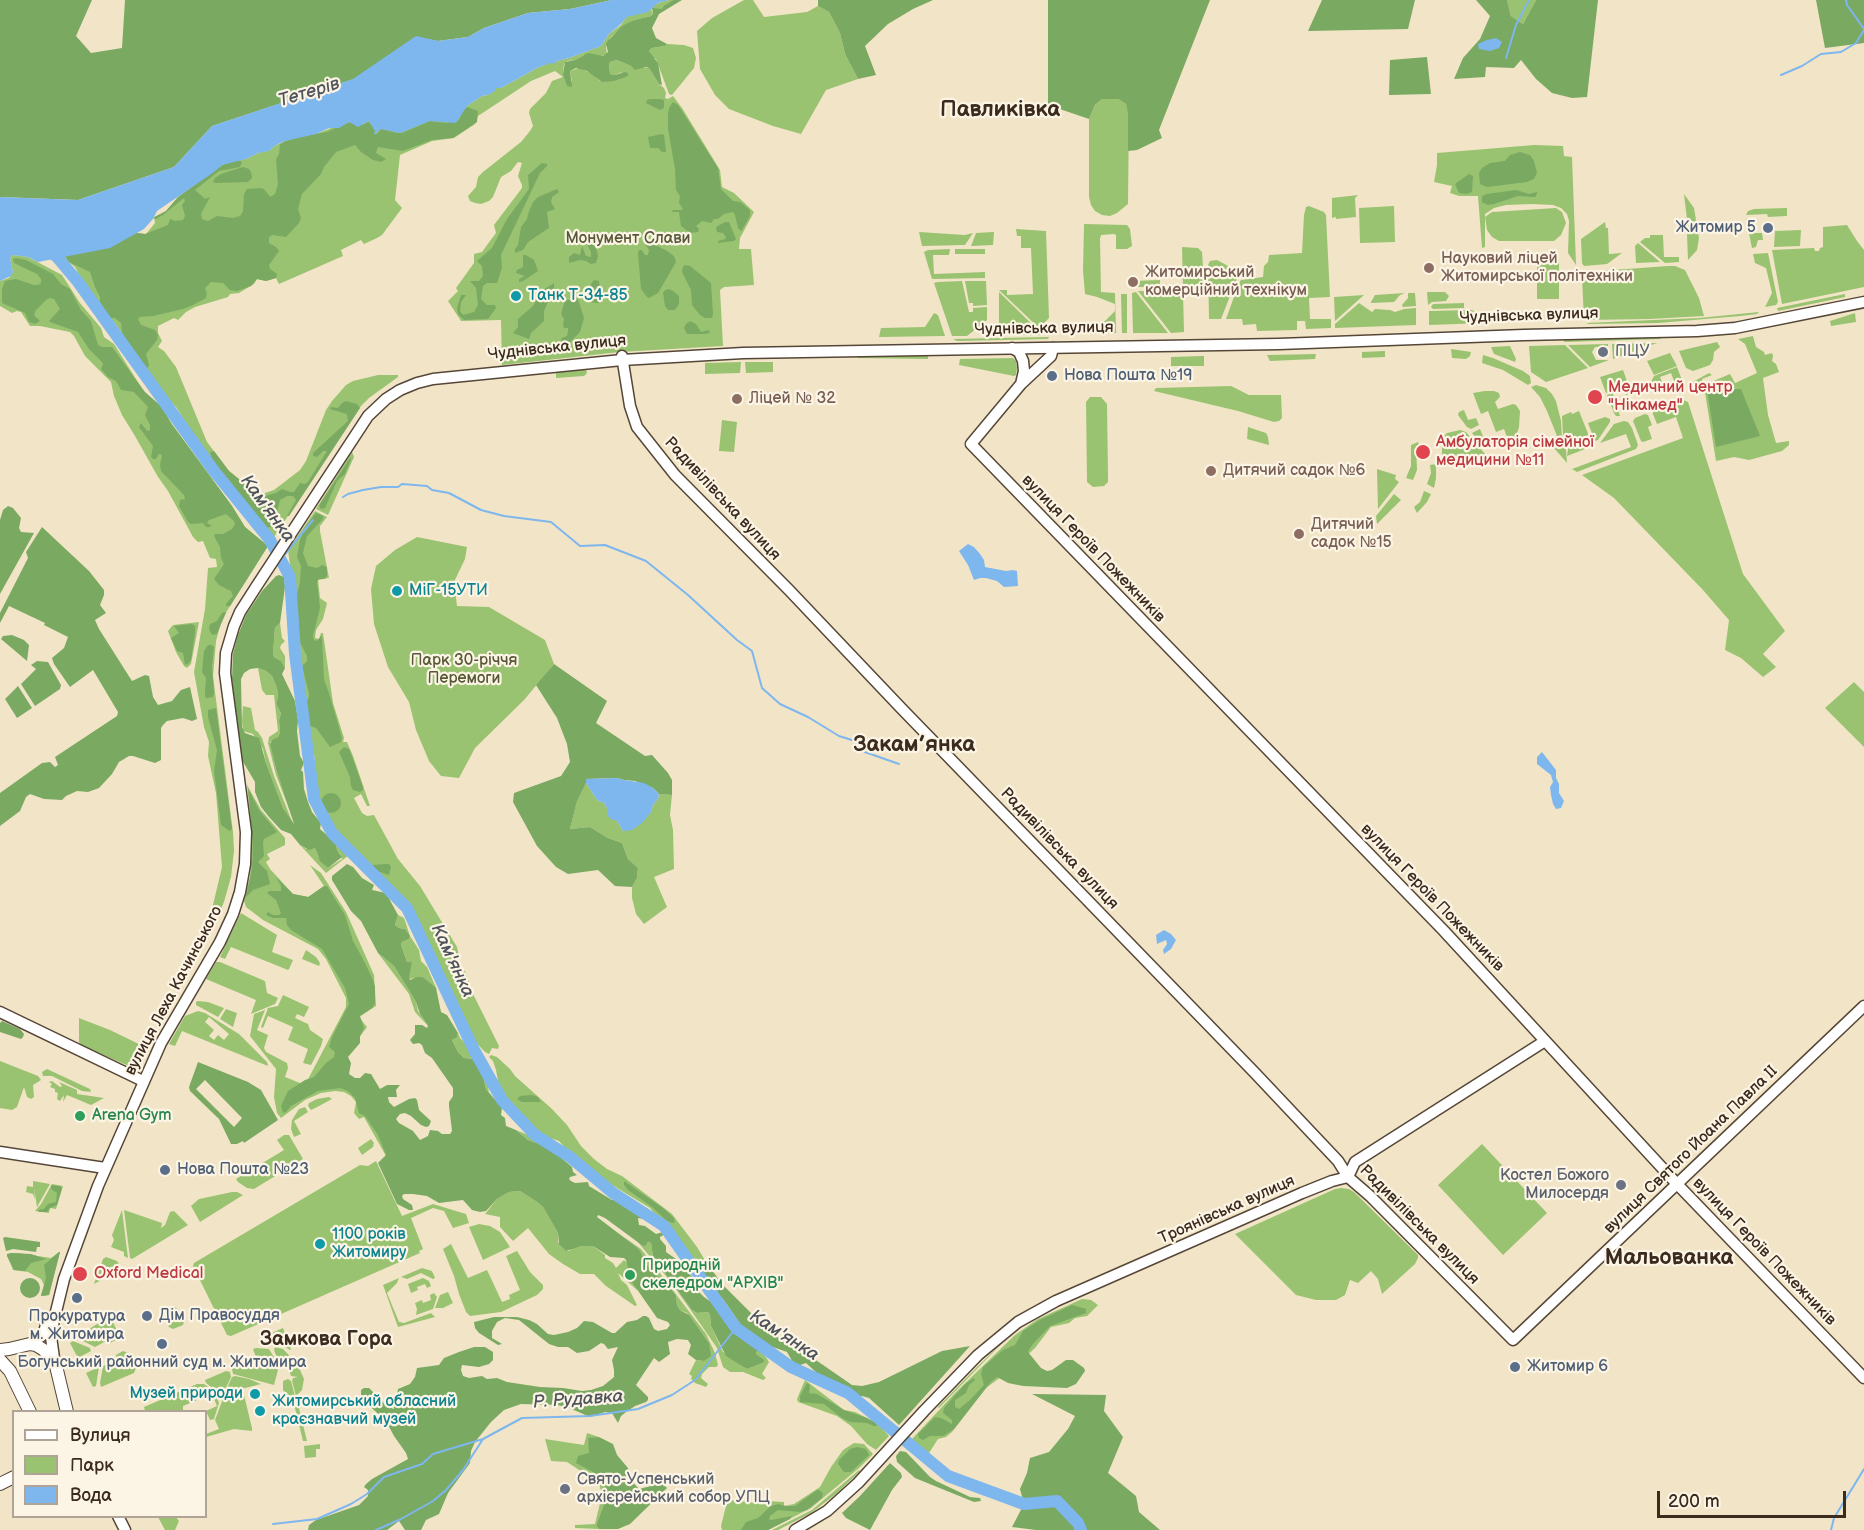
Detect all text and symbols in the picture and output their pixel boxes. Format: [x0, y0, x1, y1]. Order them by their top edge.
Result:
water label: Тетерів [276, 73, 342, 113]
district label: Павликівка [940, 97, 1060, 123]
place label: Житомир 5 [1676, 218, 1756, 238]
marker: Житомир 5 [1761, 221, 1775, 235]
park label: Монумент Слави [565, 229, 691, 249]
place label: Науковий ліцей Житомирської політехніки [1441, 249, 1633, 287]
marker: Науковий ліцей Житомирської політехніки [1422, 261, 1436, 275]
place label: Житомирський комерційний технікум [1145, 263, 1307, 301]
marker: Житомирський комерційний технікум [1126, 275, 1140, 289]
place label: Танк Т-34-85 [528, 286, 628, 306]
marker: Танк Т-34-85 [509, 289, 523, 303]
street label: Чуднівська вулиця [1459, 304, 1599, 328]
street label: Чуднівська вулиця [974, 318, 1114, 340]
street label: Чуднівська вулиця [487, 331, 627, 365]
place label: ПЦУ [1615, 342, 1650, 362]
marker: ПЦУ [1596, 345, 1610, 359]
place label: Нова Пошта №19 [1064, 366, 1193, 386]
marker: Нова Пошта №19 [1045, 369, 1059, 383]
place label: Медичний центр "Нікамед" [1608, 378, 1733, 416]
marker: Медичний центр "Нікамед" [1586, 388, 1604, 406]
place label: Ліцей № 32 [749, 389, 836, 409]
marker: Ліцей № 32 [730, 392, 744, 406]
street label: Радивілівська вулиця [660, 433, 784, 565]
place label: Амбулаторія сімейної медицини №11 [1436, 433, 1594, 471]
marker: Амбулаторія сімейної медицини №11 [1414, 443, 1432, 461]
place label: Дитячий садок №6 [1223, 461, 1365, 481]
marker: Дитячий садок №6 [1204, 464, 1218, 478]
water label: Кам'янка [235, 471, 299, 547]
street label: вулиця Героїв Пожежників [1017, 471, 1169, 627]
place label: Дитячий садок №15 [1311, 515, 1392, 553]
marker: Дитячий садок №15 [1292, 527, 1306, 541]
place label: МіГ-15УТИ [409, 581, 488, 601]
marker: МіГ-15УТИ [390, 584, 404, 598]
park label: Парк 30-річчя Перемоги [411, 651, 517, 689]
district label: Закам’янка [853, 732, 975, 758]
street label: Радивілівська вулиця [996, 784, 1122, 914]
street label: вулиця Героїв Пожежників [1356, 820, 1508, 976]
street label: вулиця Леха Качинського [121, 903, 227, 1079]
water label: Кам'янка [426, 921, 478, 1001]
street label: вулиця Святого Йоана Павла II [1600, 1062, 1782, 1238]
place label: Arena Gym [92, 1106, 172, 1126]
marker: Arena Gym [73, 1109, 87, 1123]
place label: Нова Пошта №23 [177, 1160, 309, 1180]
street label: Радивілівська вулиця [1355, 1161, 1483, 1289]
marker: Нова Пошта №23 [158, 1163, 172, 1177]
place label: Костел Божого Милосердя [1500, 1166, 1609, 1204]
street label: Троянівська вулиця [1156, 1171, 1298, 1249]
street label: вулиця Героїв Пожежників [1688, 1174, 1840, 1330]
marker: Костел Божого Милосердя [1614, 1178, 1628, 1192]
place label: 1100 років Житомиру [332, 1225, 406, 1263]
marker: 1100 років Житомиру [313, 1237, 327, 1251]
district label: Мальованка [1605, 1245, 1733, 1271]
place label: Природній скеледром "АРХІВ" [642, 1256, 783, 1294]
place label: Oxford Medical [94, 1264, 203, 1284]
marker: Oxford Medical [71, 1265, 89, 1283]
marker: Природній скеледром "АРХІВ" [623, 1268, 637, 1282]
marker: Прокуратура м. Житомира [70, 1291, 84, 1305]
place label: Дім Правосуддя [159, 1306, 280, 1326]
water label: Кам'янка [745, 1306, 823, 1366]
place label: Прокуратура м. Житомира [28, 1307, 126, 1345]
marker: Дім Правосуддя [140, 1309, 154, 1323]
district label: Замкова Гора [260, 1328, 392, 1352]
marker: Богунський районний суд м. Житомира [155, 1337, 169, 1351]
place label: Богунський районний суд м. Житомира [18, 1353, 306, 1373]
place label: Житомир 6 [1527, 1357, 1608, 1377]
marker: Житомир 6 [1508, 1360, 1522, 1374]
place label: Музей природи [129, 1384, 243, 1404]
water label: Р. Рудавка [532, 1386, 624, 1414]
marker: Музей природи [248, 1387, 262, 1401]
place label: Житомирський обласний краєзнавчий музей [272, 1392, 456, 1430]
marker: Житомирський обласний краєзнавчий музей [253, 1404, 267, 1418]
legend [12, 1410, 207, 1518]
text: Вулиця [70, 1425, 131, 1446]
text: Парк [70, 1455, 114, 1476]
place label: Свято-Успенський архієрейський собор УПЦ [577, 1470, 770, 1508]
scale bar [1660, 1479, 1849, 1517]
marker: Свято-Успенський архієрейський собор УПЦ [558, 1482, 572, 1496]
text: Вода [70, 1485, 112, 1506]
text: 200 m [1668, 1491, 1720, 1512]

